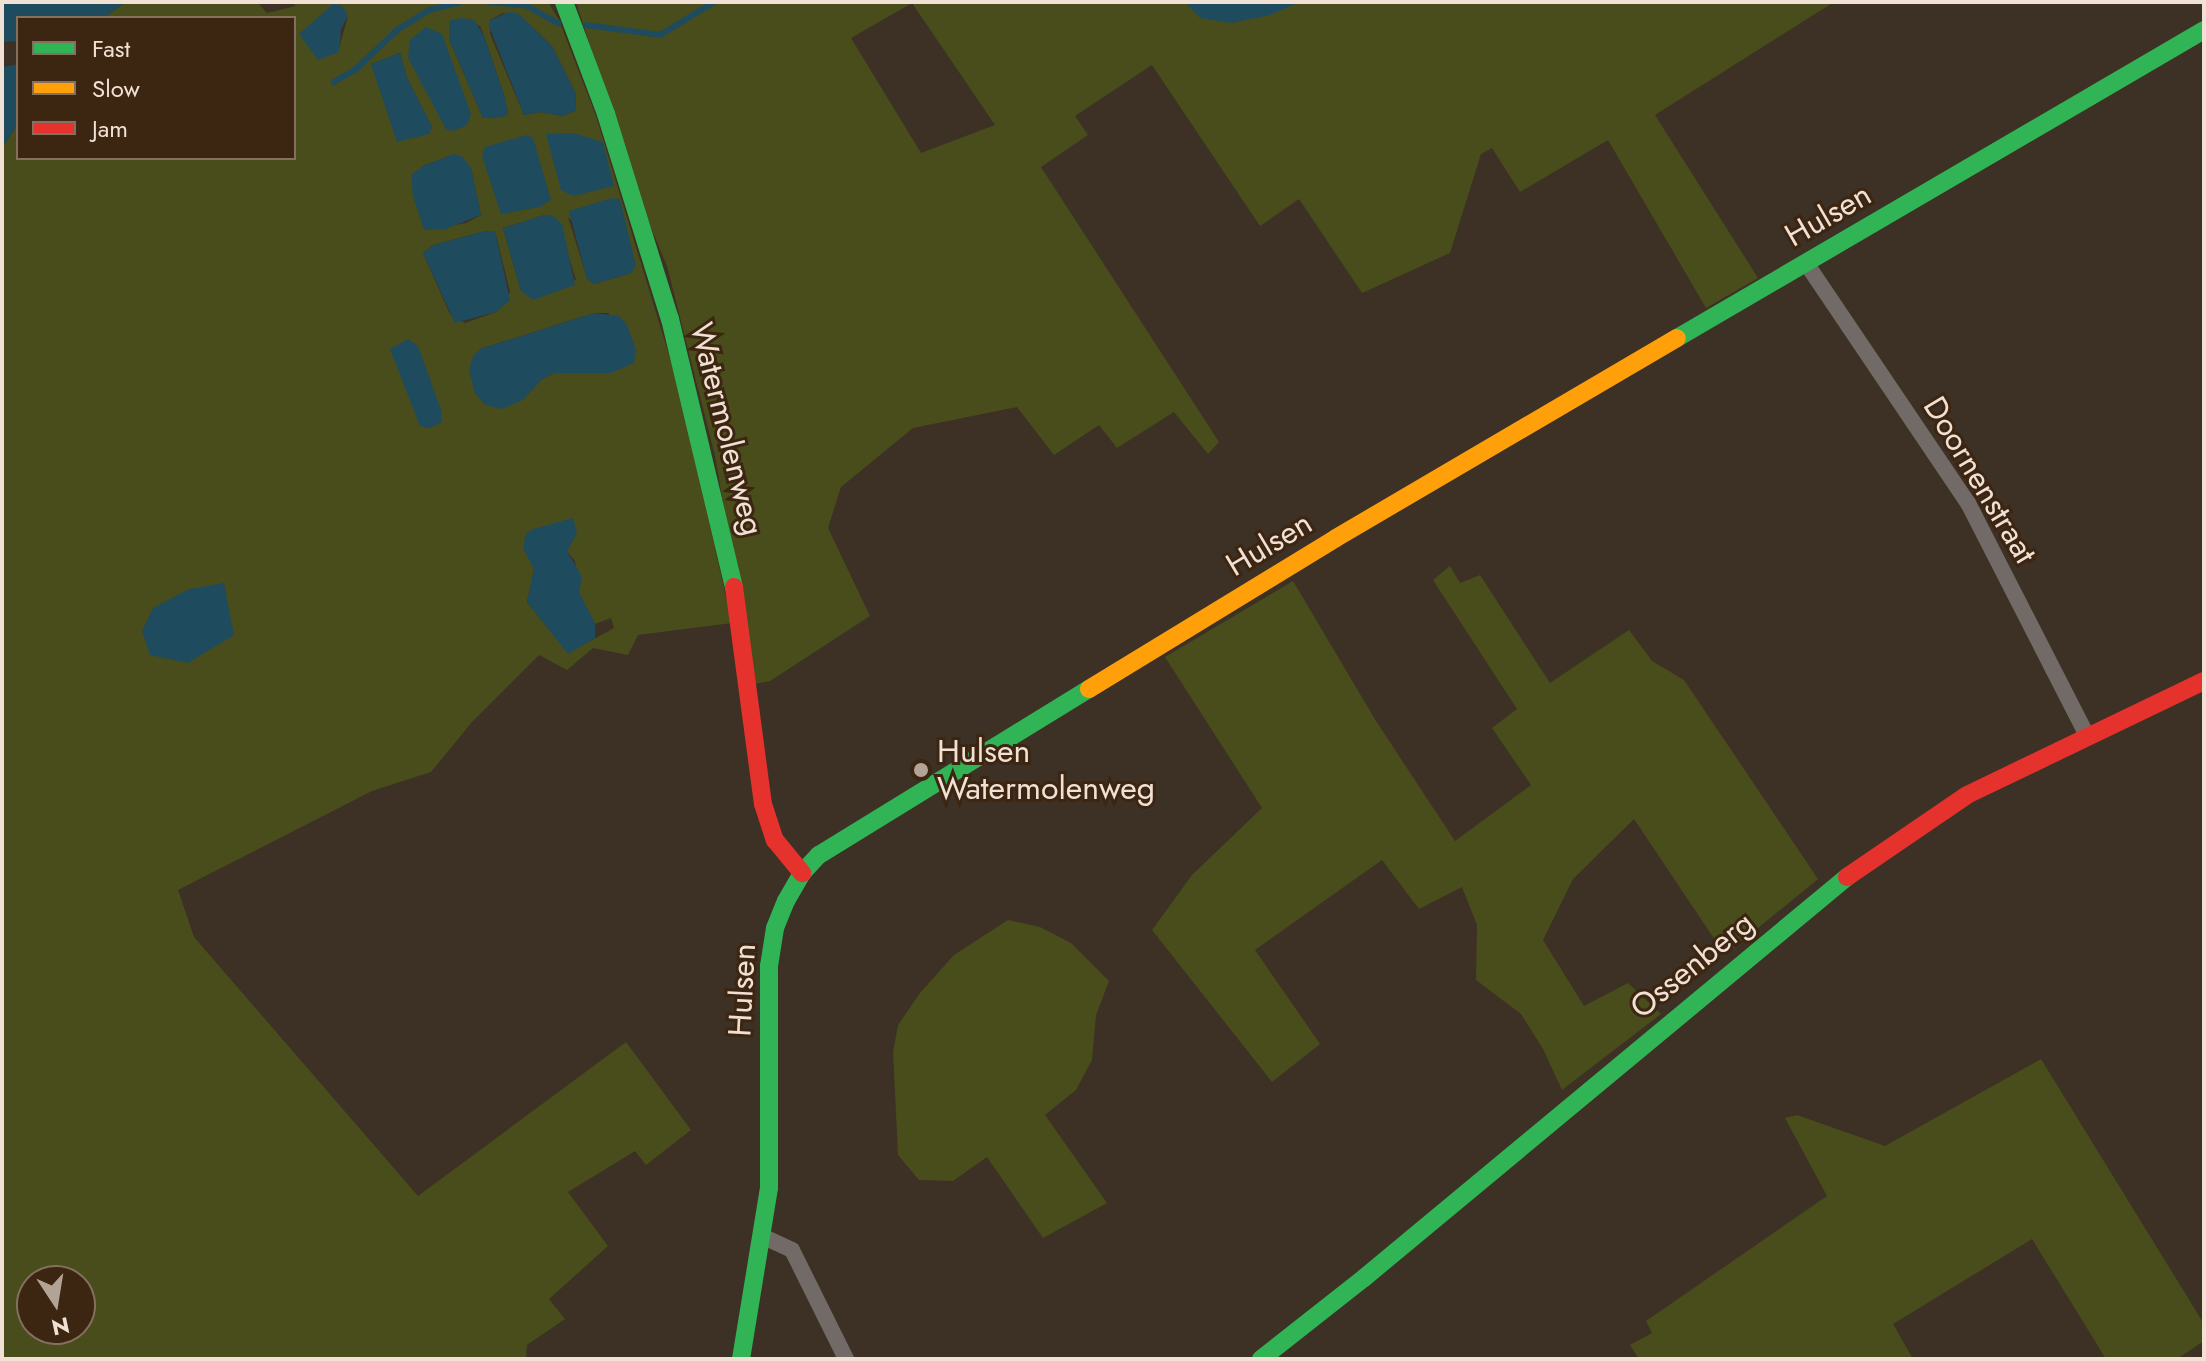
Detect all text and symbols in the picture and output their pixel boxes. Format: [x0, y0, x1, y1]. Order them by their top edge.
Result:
legend [16, 16, 296, 160]
text: Fast [92, 31, 130, 66]
text: Slow [92, 71, 140, 106]
text: Jam [92, 111, 128, 146]
street label: Hulsen [1778, 175, 1878, 255]
street label: Watermolenweg [682, 319, 772, 539]
street label: Doornenstraat [1915, 390, 2045, 570]
street label: Hulsen [1219, 504, 1319, 584]
place label: Hulsen Watermolenweg [937, 733, 1155, 808]
marker: Hulsen Watermolenweg [912, 761, 930, 779]
street label: Ossenberg [1622, 904, 1762, 1026]
street label: Hulsen [720, 942, 764, 1038]
north arrow [16, 1265, 96, 1345]
text: N [49, 1309, 72, 1344]

